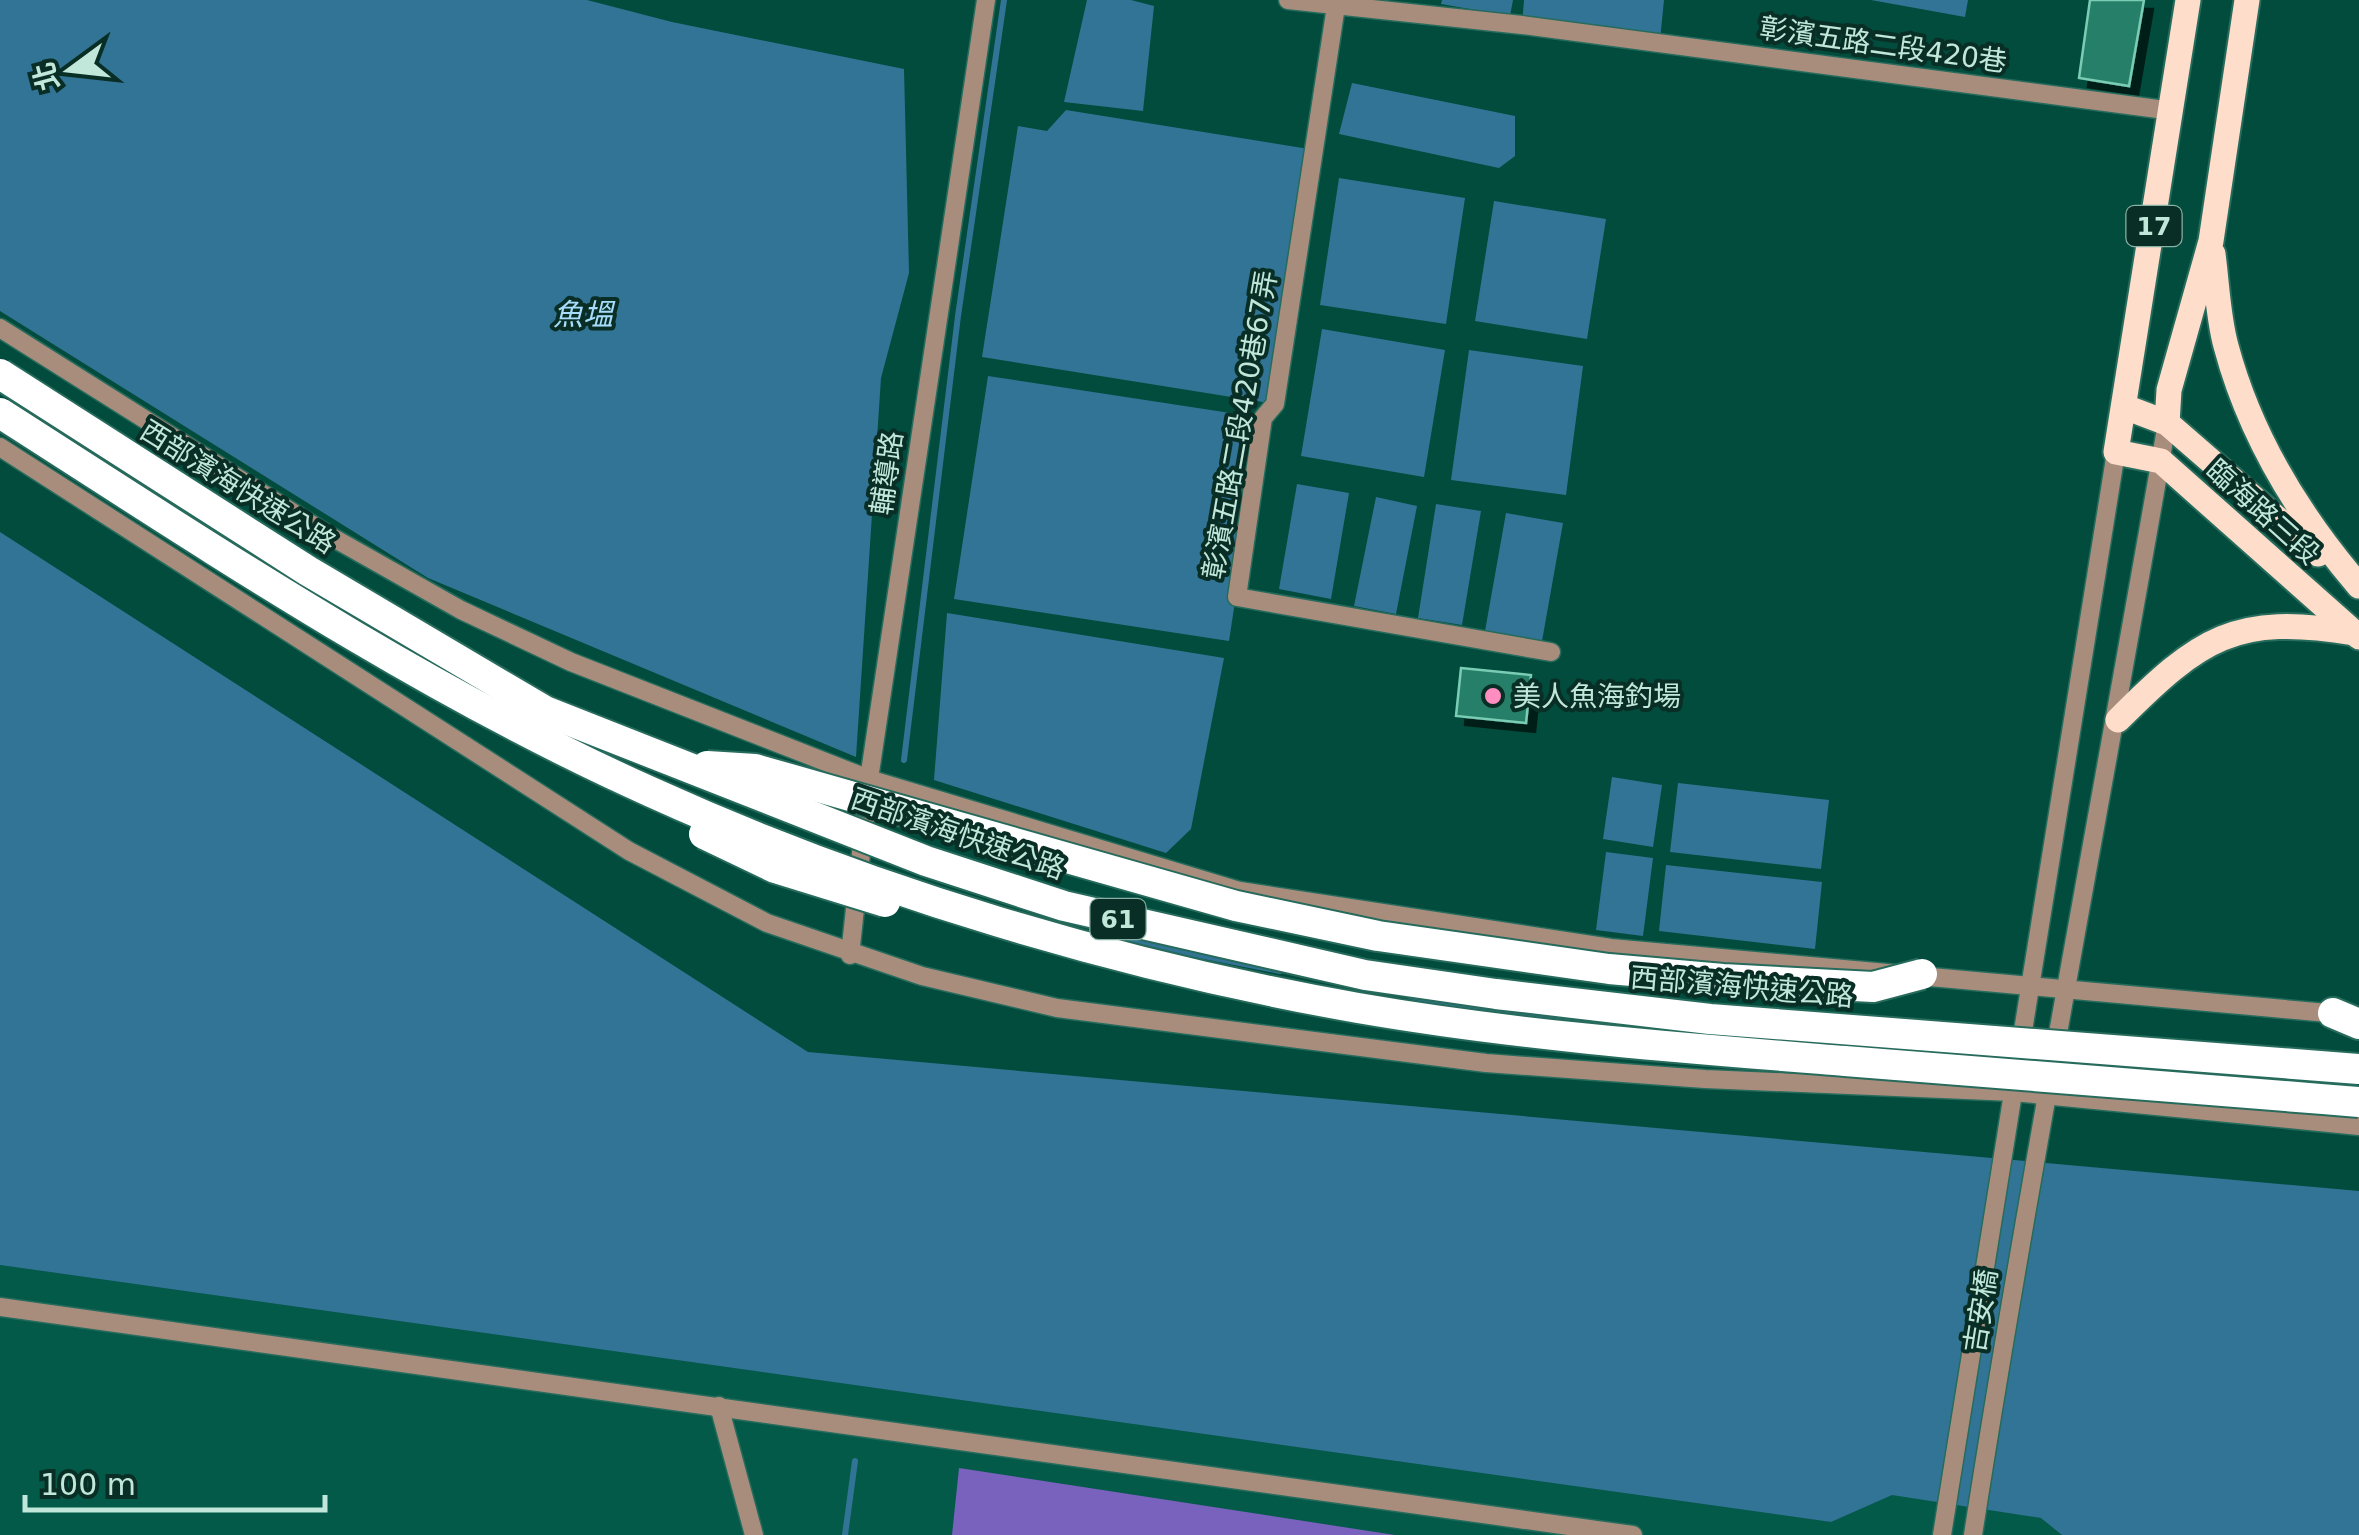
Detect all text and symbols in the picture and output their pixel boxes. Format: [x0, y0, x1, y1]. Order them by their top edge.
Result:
street label: 彰濱五路二段420巷 [1757, 11, 2009, 79]
north arrow [20, 20, 120, 120]
text: 北 [27, 59, 66, 94]
road number: 17 [2126, 206, 2182, 246]
street label: 彰濱五路二段420巷67弄 [1197, 268, 1283, 582]
water label: 魚塭 [553, 297, 616, 332]
street label: 西部濱海快速公路 [134, 414, 342, 560]
street label: 輔導路 [865, 429, 909, 517]
street label: 臨海路三段 [2200, 453, 2326, 571]
place label: 美人魚海釣場 [1513, 680, 1681, 713]
marker: 美人魚海釣場 [1482, 685, 1504, 707]
street label: 西部濱海快速公路 [847, 782, 1069, 886]
road number: 61 [1090, 899, 1146, 939]
street label: 西部濱海快速公路 [1629, 961, 1855, 1013]
street label: 吉安橋 [1958, 1267, 2004, 1355]
scale bar [25, 1450, 325, 1512]
text: 100 m [40, 1467, 136, 1502]

